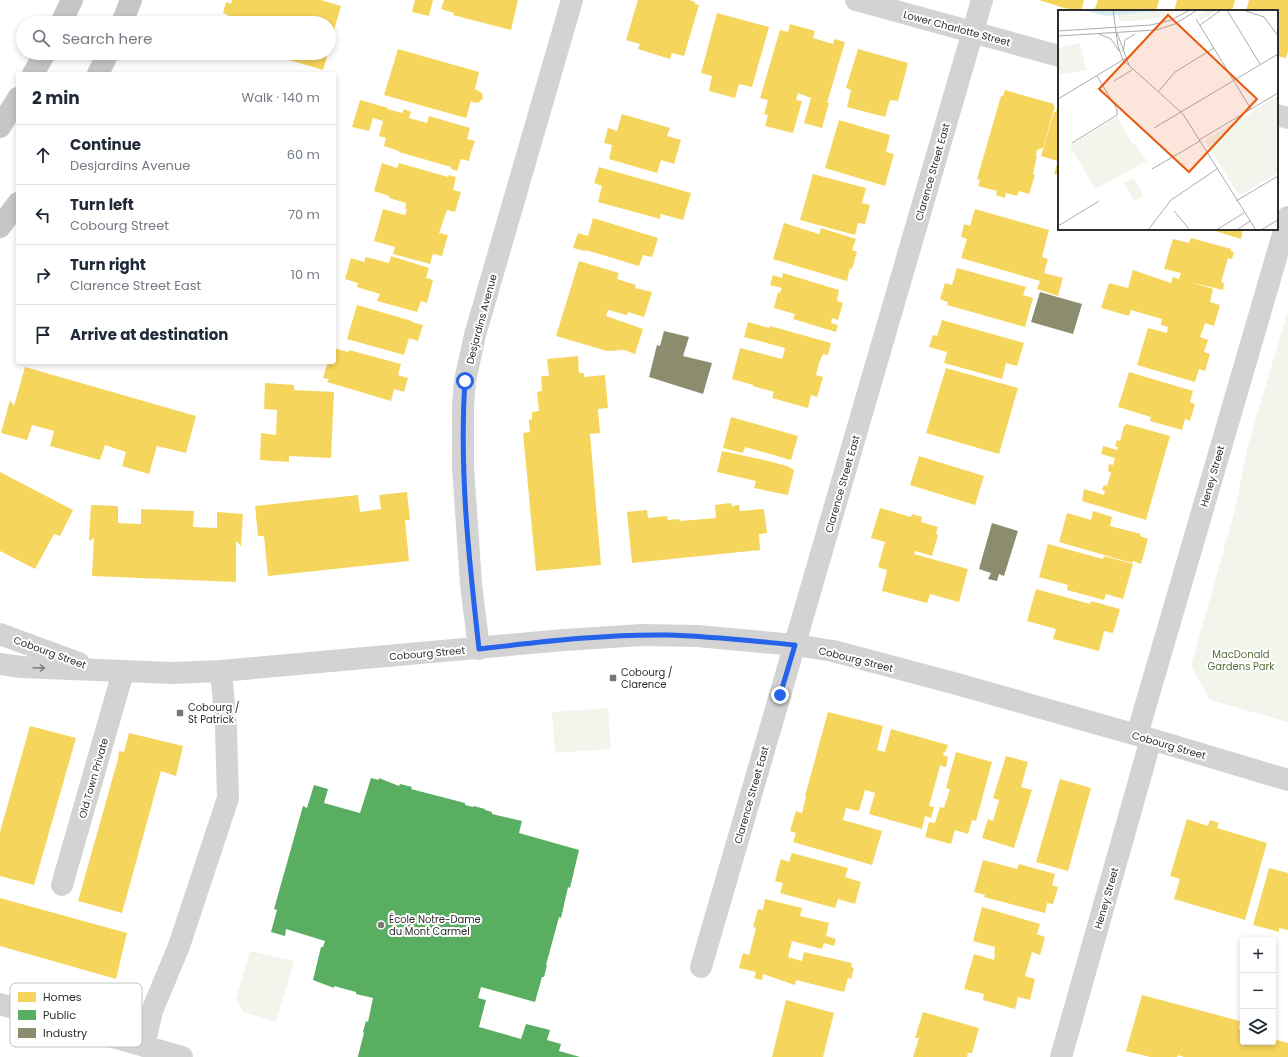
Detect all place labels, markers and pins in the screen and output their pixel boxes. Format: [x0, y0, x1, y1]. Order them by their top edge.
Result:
place label: Cobourg / Clarence [621, 665, 673, 692]
marker: Cobourg / Clarence [608, 673, 618, 683]
place label: Cobourg / St Patrick [188, 700, 240, 727]
marker: Cobourg / St Patrick [175, 708, 185, 718]
place label: École Notre-Dame du Mont Carmel [389, 912, 481, 939]
marker: École Notre-Dame du Mont Carmel [376, 920, 386, 930]

